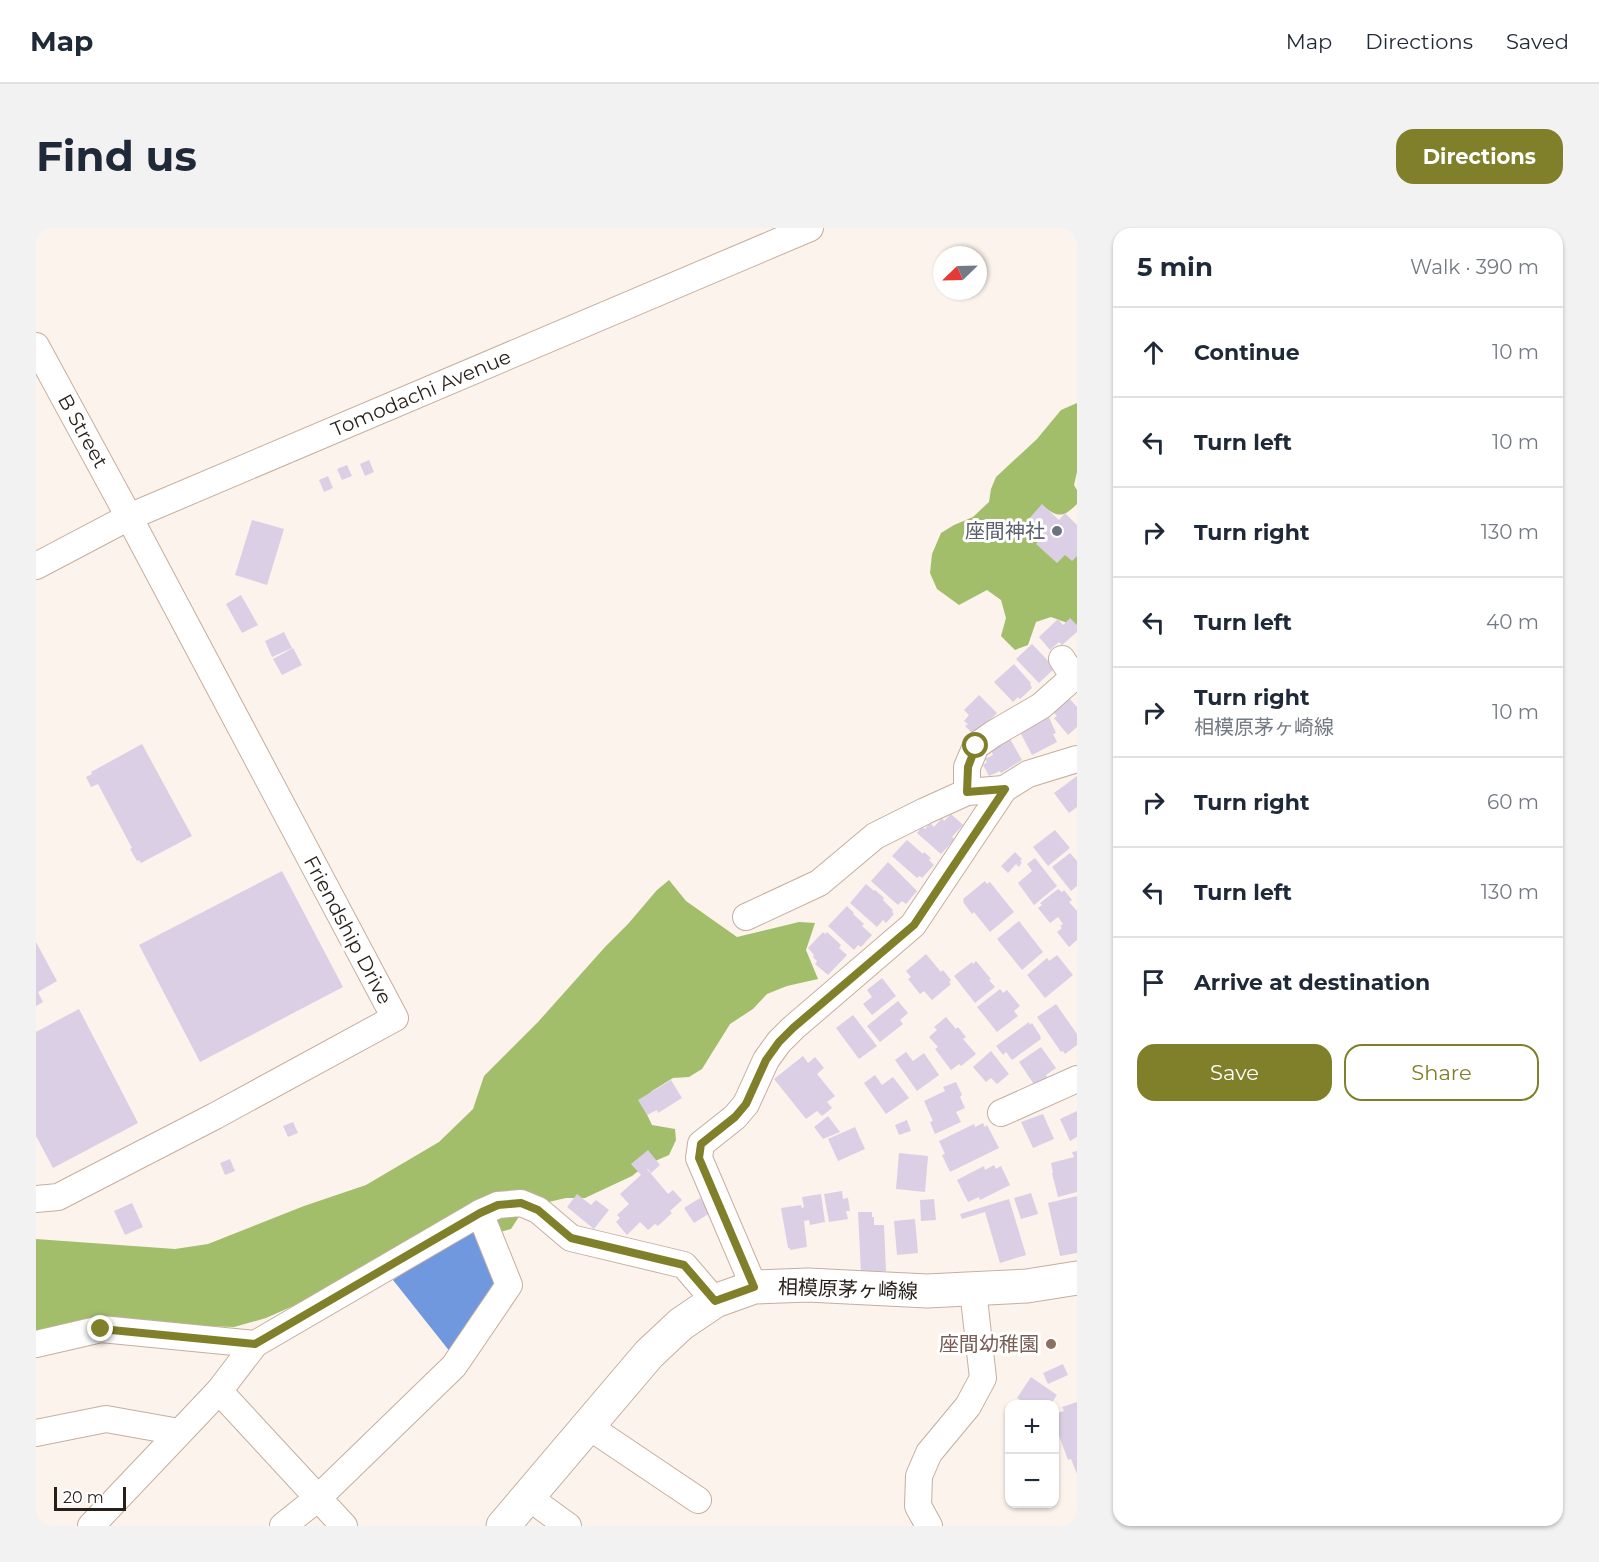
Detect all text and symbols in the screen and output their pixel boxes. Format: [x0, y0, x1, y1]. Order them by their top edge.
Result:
text: Map [30, 24, 93, 58]
text: Map [1286, 29, 1332, 54]
text: Directions [1365, 29, 1473, 54]
text: Saved [1506, 29, 1569, 54]
button: Directions [1396, 129, 1563, 184]
text: Find us [36, 130, 197, 182]
north arrow [933, 246, 987, 300]
text: 5 min [1137, 251, 1213, 283]
text: Walk · 390 m [1410, 255, 1539, 279]
icon: ahead [1137, 336, 1170, 369]
text: Continue [1194, 339, 1300, 366]
text: 10 m [1492, 340, 1539, 364]
street label: Tomodachi Avenue [328, 344, 514, 442]
street label: B Street [53, 390, 113, 472]
icon: left [1137, 426, 1170, 459]
text: Turn left [1194, 429, 1292, 456]
text: 10 m [1492, 430, 1539, 454]
icon: right [1137, 516, 1170, 549]
place label: 座間神社 [965, 519, 1045, 543]
text: Turn right [1194, 519, 1309, 546]
text: 130 m [1481, 520, 1539, 544]
marker: 座間神社 [1050, 524, 1064, 538]
icon: left [1137, 606, 1170, 639]
text: Turn left [1194, 609, 1292, 636]
text: 40 m [1486, 610, 1539, 634]
text: Turn right [1194, 684, 1309, 711]
icon: right [1137, 696, 1170, 729]
text: 10 m [1492, 700, 1539, 724]
text: 相模原茅ヶ崎線 [1194, 715, 1334, 739]
route start [962, 732, 988, 758]
icon: right [1137, 786, 1170, 819]
text: Turn right [1194, 789, 1309, 816]
text: 60 m [1487, 790, 1539, 814]
street label: Friendship Drive [299, 852, 397, 1008]
icon: left [1137, 876, 1170, 909]
text: Turn left [1194, 879, 1292, 906]
text: 130 m [1481, 880, 1539, 904]
icon: arrive [1137, 966, 1170, 999]
text: Arrive at destination [1194, 969, 1430, 996]
button: Save [1137, 1044, 1332, 1101]
button: Share [1344, 1044, 1539, 1101]
street label: 相模原茅ヶ崎線 [778, 1275, 918, 1303]
route end [87, 1315, 113, 1341]
place label: 座間幼稚園 [939, 1332, 1039, 1356]
marker: 座間幼稚園 [1044, 1337, 1058, 1351]
map controls [1005, 1400, 1059, 1508]
button: + [1005, 1400, 1059, 1454]
button: − [1005, 1454, 1059, 1508]
scale bar [54, 1484, 126, 1512]
text: 20 m [63, 1488, 104, 1507]

